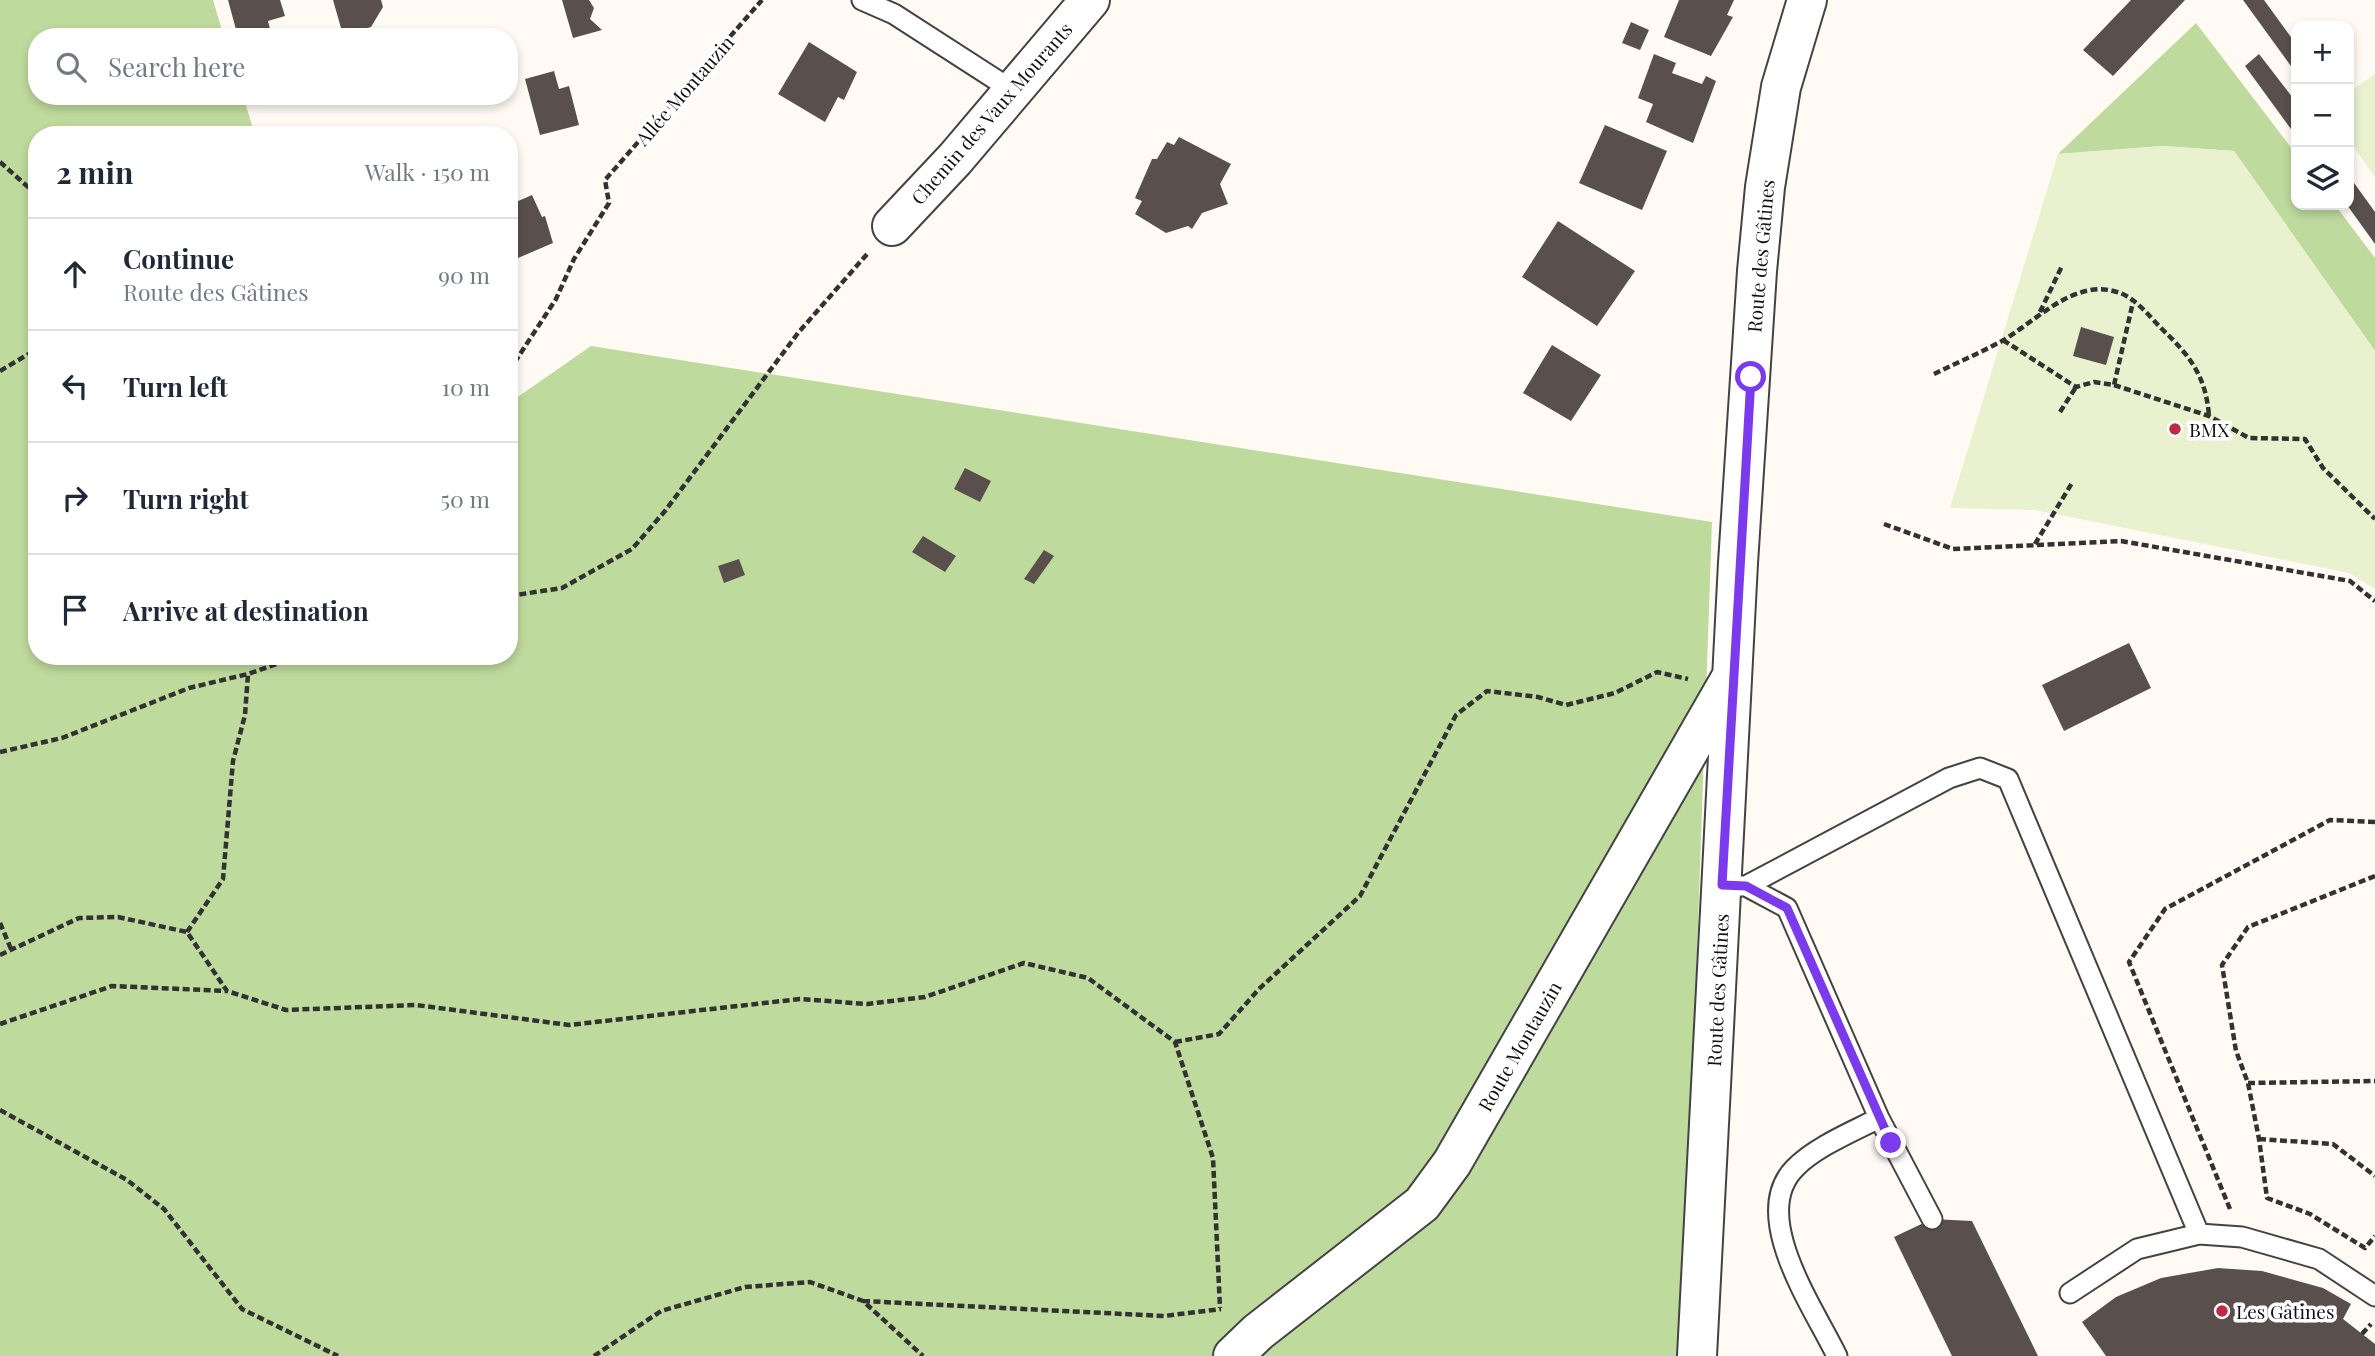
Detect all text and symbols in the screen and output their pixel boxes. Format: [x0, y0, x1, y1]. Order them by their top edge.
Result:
street label: Chemin des Vaux Mourants [905, 16, 1077, 210]
map controls [2291, 21, 2354, 210]
button: + [2291, 21, 2354, 84]
search box [28, 28, 518, 105]
street label: Allée Montauzin [628, 29, 739, 151]
icon: search [52, 48, 90, 86]
text: Search here [108, 49, 245, 84]
button: − [2291, 84, 2354, 147]
button: layers [2291, 147, 2354, 210]
text: 2 min [56, 152, 133, 192]
text: Walk · 150 m [365, 156, 490, 187]
street label: Route des Gâtines [1740, 179, 1780, 333]
text: Continue [123, 241, 234, 276]
icon: ahead [56, 255, 94, 293]
text: 90 m [438, 259, 490, 290]
text: Route des Gâtines [123, 276, 308, 307]
route start [1735, 361, 1766, 392]
icon: left [56, 367, 94, 405]
text: Turn left [123, 369, 228, 404]
text: 10 m [442, 371, 490, 402]
place label: BMX [2189, 416, 2229, 442]
marker: BMX [2167, 421, 2183, 437]
icon: right [56, 479, 94, 517]
text: Turn right [123, 481, 249, 516]
text: 50 m [441, 483, 490, 514]
icon: arrive [56, 591, 94, 629]
text: Arrive at destination [123, 593, 369, 628]
street label: Route des Gâtines [1700, 913, 1734, 1067]
street label: Route Montauzin [1471, 976, 1567, 1116]
route end [1875, 1127, 1906, 1158]
place label: Les Gâtines [2236, 1298, 2334, 1324]
marker: Les Gâtines [2214, 1303, 2230, 1319]

